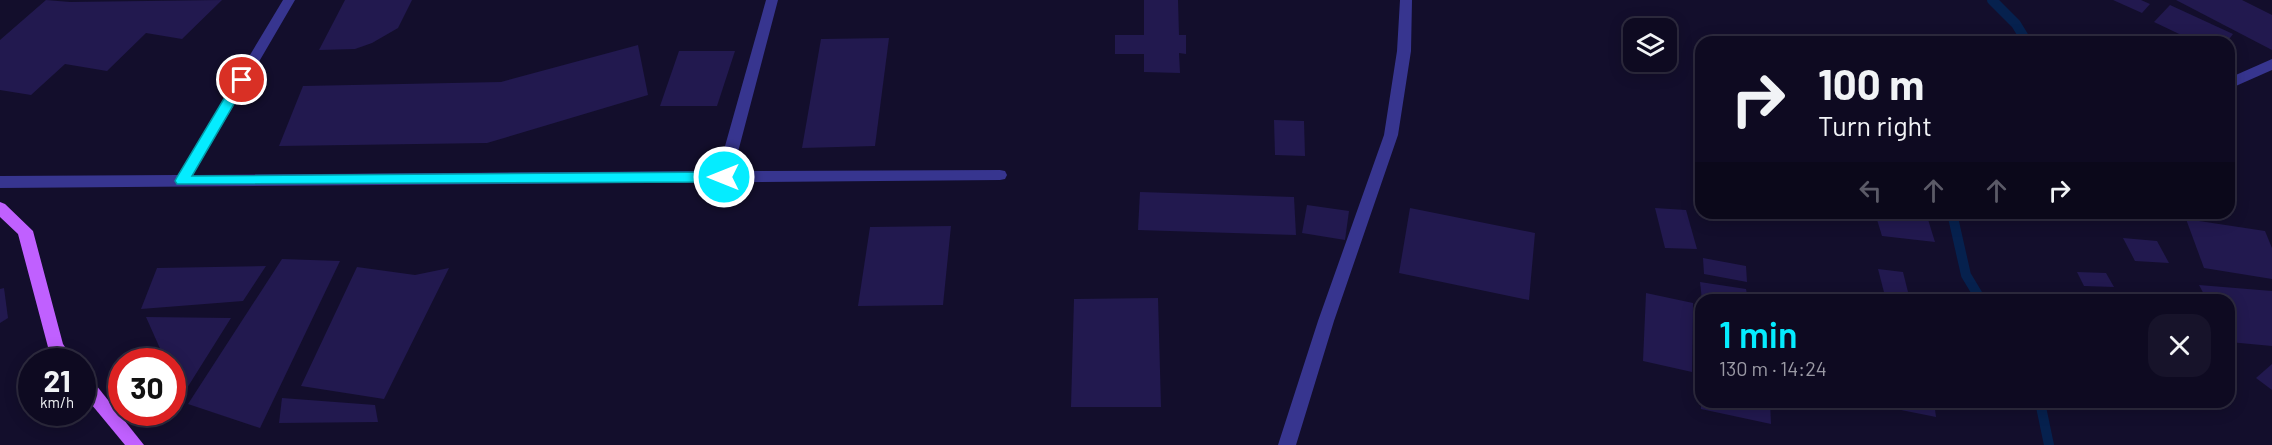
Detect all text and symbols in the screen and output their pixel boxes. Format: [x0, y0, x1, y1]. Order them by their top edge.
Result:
map controls [1623, 18, 1677, 72]
button: layers [1623, 18, 1677, 72]
pin [216, 54, 267, 105]
text: 100 m [1818, 58, 1924, 108]
icon: right [1719, 60, 1797, 138]
icon: arrive [225, 63, 258, 96]
text: Turn right [1818, 109, 1932, 141]
position arrow [692, 145, 756, 209]
icon: left [1854, 174, 1887, 207]
icon: ahead [1917, 174, 1950, 207]
icon: ahead [1980, 174, 2013, 207]
icon: right [2043, 174, 2076, 207]
text: 1 min [1719, 312, 1798, 355]
button: close [2148, 314, 2211, 377]
speed limit sign: 30 [108, 348, 186, 426]
text: 130 m · 14:24 [1719, 356, 1827, 380]
text: 21 [43, 362, 71, 398]
text: km/h [40, 393, 74, 411]

